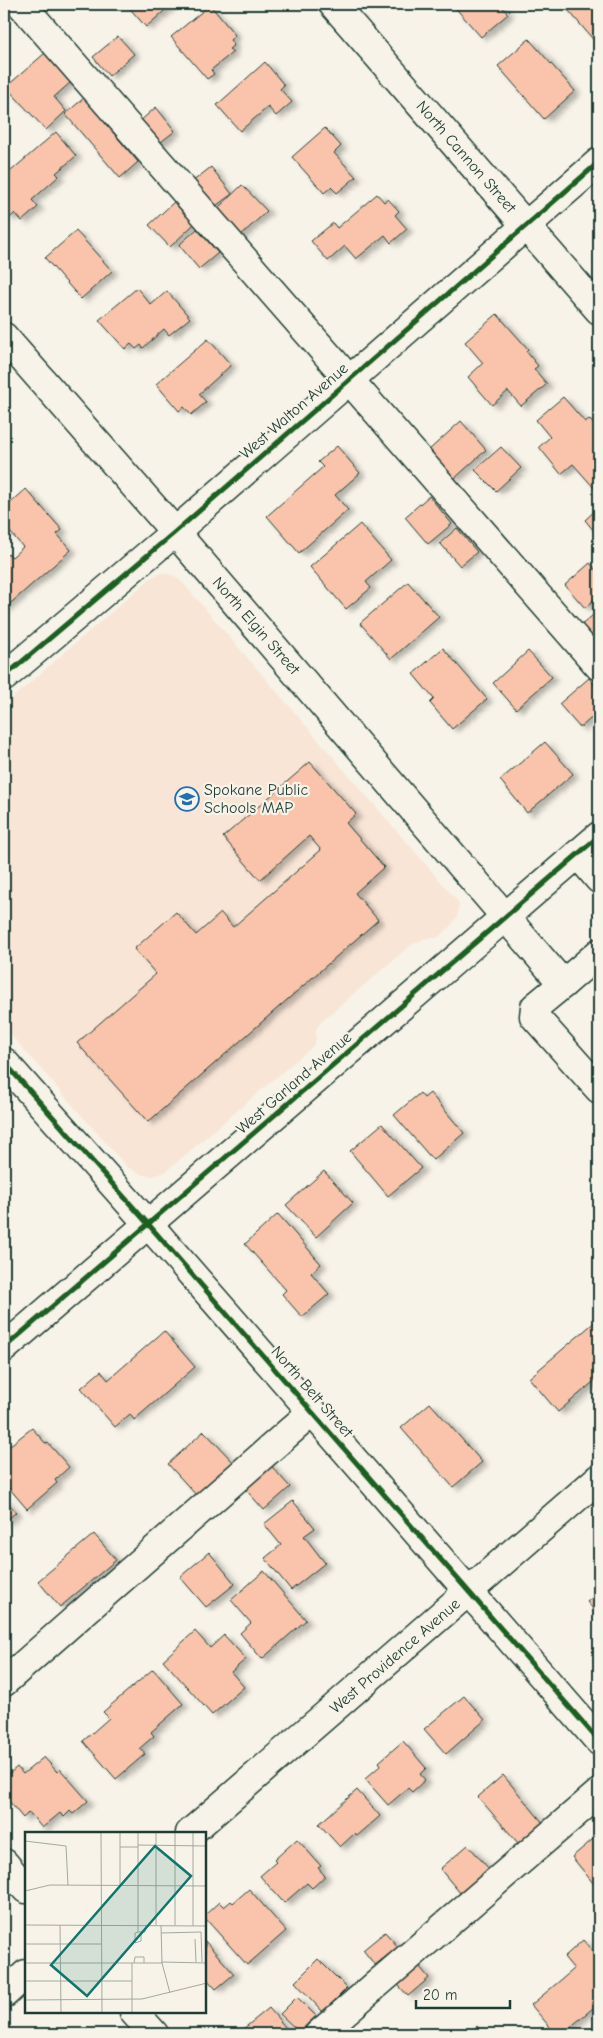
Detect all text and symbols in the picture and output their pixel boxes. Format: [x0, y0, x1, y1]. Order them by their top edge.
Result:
street label: North Cannon Street [413, 97, 520, 217]
street label: West Walton Avenue [236, 359, 352, 463]
street label: North Elgin Street [209, 574, 304, 679]
place label: Spokane Public Schools MAP [204, 781, 308, 817]
school or university icon: Spokane Public Schools MAP [174, 786, 200, 812]
street label: West Garland Avenue [233, 1028, 355, 1138]
street label: North Belt Street [267, 1343, 357, 1442]
street label: West Providence Avenue [326, 1595, 464, 1717]
inset map [25, 1832, 206, 2013]
scale bar [416, 1978, 509, 2010]
text: 20 m [423, 1986, 457, 2004]

